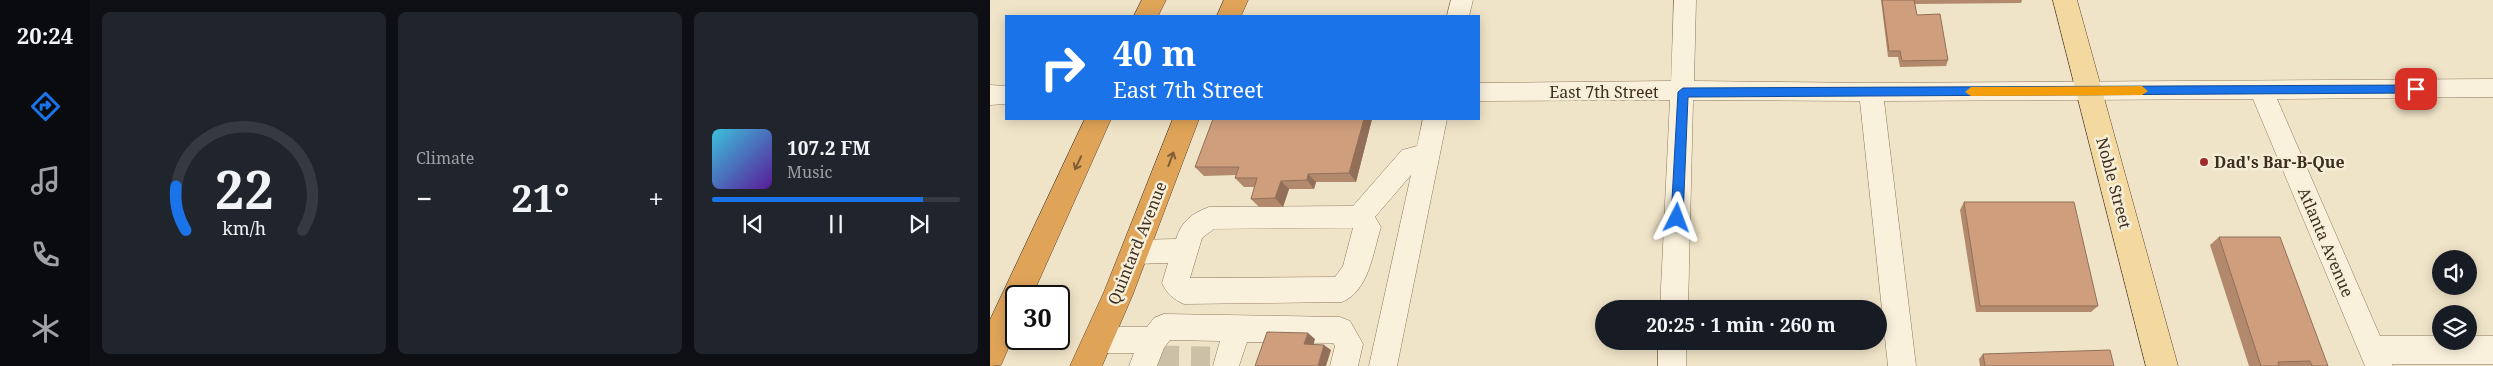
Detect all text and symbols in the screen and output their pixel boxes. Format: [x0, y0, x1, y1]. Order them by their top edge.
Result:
text: 20:24 [17, 20, 73, 50]
text: 40 m [1113, 29, 1196, 76]
icon: right [1030, 35, 1095, 100]
pin [2395, 68, 2437, 110]
text: East 7th Street [1113, 74, 1264, 104]
icon: arrive [2402, 75, 2430, 103]
street label: East 7th Street [1549, 81, 1659, 103]
icon: directions [28, 89, 63, 124]
text: 107.2 FM [787, 135, 870, 161]
street label: Noble Street [2091, 135, 2137, 231]
text: Climate [416, 147, 474, 169]
place label: Dad's Bar-B-Que [2214, 151, 2345, 173]
one-way arrow [1166, 152, 1176, 167]
text: 22 [215, 153, 273, 224]
one-way arrow [1072, 155, 1082, 170]
marker: Dad's Bar-B-Que [2198, 156, 2210, 168]
text: Music [787, 161, 832, 183]
icon: music [28, 163, 63, 198]
text: 21° [511, 171, 569, 223]
street label: Quintard Avenue [1102, 178, 1172, 308]
text: − [416, 179, 432, 217]
text: + [648, 179, 664, 217]
street label: Atlanta Avenue [2293, 184, 2359, 300]
position arrow [1650, 191, 1702, 243]
icon: previous [739, 210, 767, 238]
icon: pause [822, 210, 850, 238]
icon: next [905, 210, 933, 238]
text: km/h [222, 216, 266, 240]
icon: phone [28, 237, 63, 272]
map controls [2432, 250, 2477, 350]
button: sound [2432, 250, 2477, 295]
speed limit sign: 30 [1005, 285, 1070, 350]
button: layers [2432, 305, 2477, 350]
icon: climate [28, 311, 63, 346]
text: 20:25 · 1 min · 260 m [1646, 312, 1836, 338]

